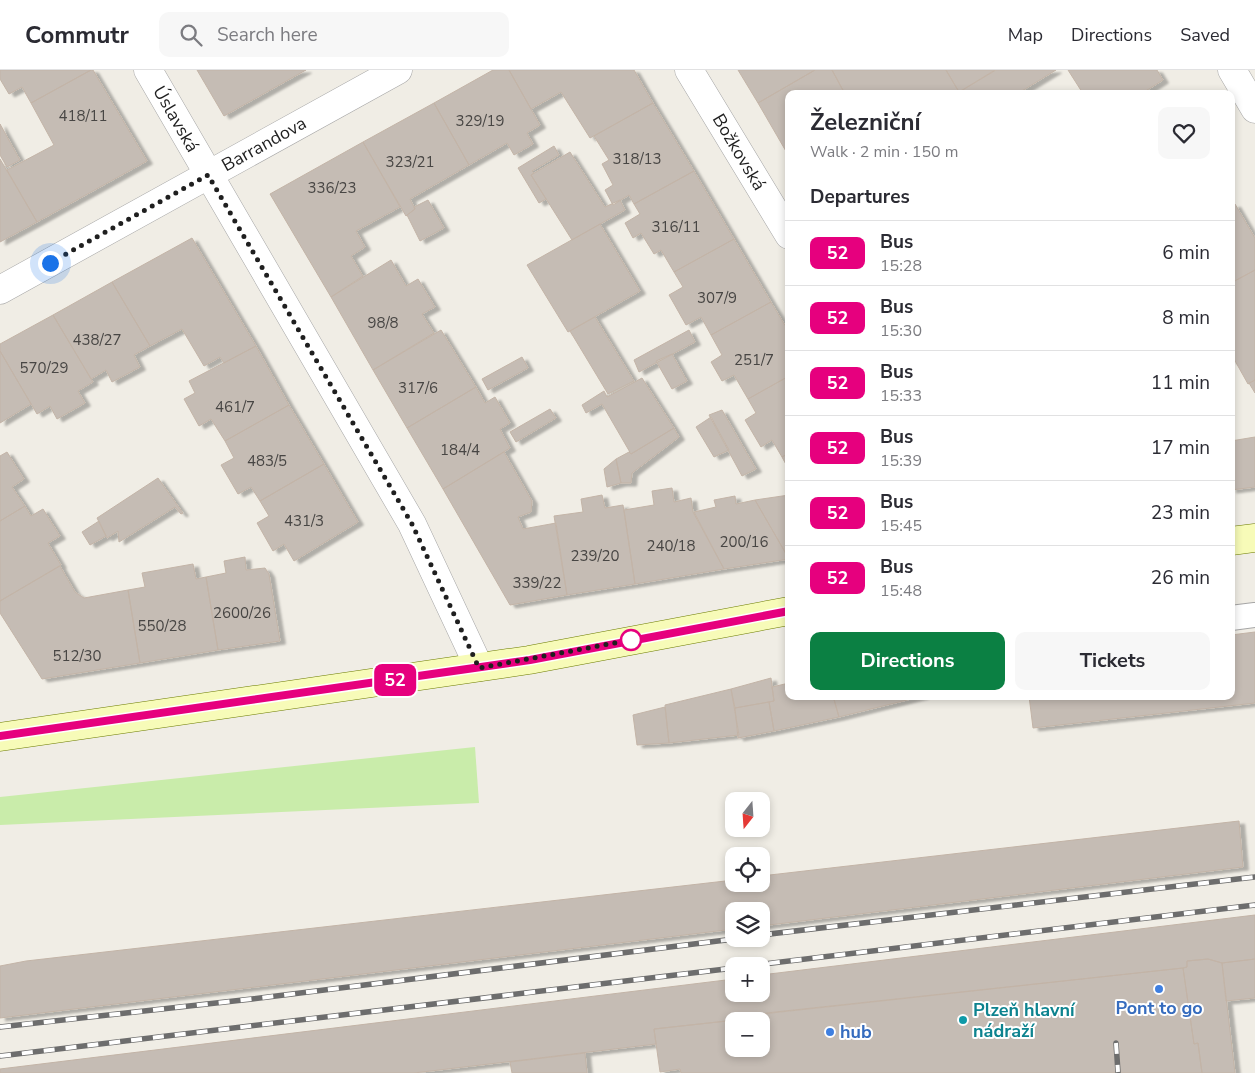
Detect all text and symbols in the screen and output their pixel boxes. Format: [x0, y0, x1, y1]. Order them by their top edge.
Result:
search box [159, 12, 509, 57]
text: Commutr [25, 19, 129, 51]
icon: search [177, 21, 205, 49]
text: Search here [217, 22, 318, 48]
text: Map [1008, 23, 1043, 47]
text: Directions [1071, 23, 1152, 47]
text: Saved [1180, 23, 1230, 47]
street label: Úslavská [147, 81, 205, 157]
house number: 418/11 [58, 106, 108, 126]
text: Železniční [810, 106, 921, 138]
button: heart [1158, 107, 1210, 159]
street label: Božkovská [707, 109, 771, 195]
street label: Barrandova [217, 111, 311, 177]
house number: 329/19 [455, 111, 505, 131]
text: Walk · 2 min · 150 m [810, 141, 958, 163]
house number: 318/13 [612, 149, 662, 169]
house number: 323/21 [385, 152, 435, 172]
house number: 336/23 [307, 178, 357, 198]
text: Departures [810, 184, 910, 210]
house number: 316/11 [651, 217, 701, 237]
text: Bus [880, 229, 913, 255]
text: 6 min [1162, 240, 1210, 266]
text: 52 [827, 241, 848, 265]
your location [38, 251, 63, 276]
text: 15:28 [880, 255, 922, 277]
house number: 307/9 [697, 288, 737, 308]
text: Bus [880, 294, 913, 320]
text: 8 min [1162, 305, 1210, 331]
text: 52 [827, 306, 848, 330]
house number: 98/8 [367, 313, 399, 333]
text: 15:30 [880, 320, 922, 342]
house number: 438/27 [72, 330, 122, 350]
house number: 251/7 [734, 350, 774, 370]
house number: 570/29 [19, 358, 69, 378]
text: Bus [880, 359, 913, 385]
text: 11 min [1151, 370, 1210, 396]
text: 52 [827, 371, 848, 395]
house number: 317/6 [398, 378, 438, 398]
text: 15:33 [880, 385, 922, 407]
house number: 461/7 [215, 397, 255, 417]
text: Bus [880, 424, 913, 450]
text: 17 min [1151, 435, 1210, 461]
text: 52 [827, 436, 848, 460]
house number: 184/4 [440, 440, 480, 460]
text: 15:39 [880, 450, 922, 472]
house number: 483/5 [247, 451, 287, 471]
text: Bus [880, 489, 913, 515]
text: 23 min [1151, 500, 1210, 526]
text: 52 [827, 501, 848, 525]
house number: 431/3 [284, 511, 324, 531]
text: 15:45 [880, 515, 922, 537]
house number: 200/16 [719, 532, 769, 552]
house number: 240/18 [646, 536, 696, 556]
house number: 239/20 [570, 546, 620, 566]
text: Bus [880, 554, 913, 580]
text: 26 min [1151, 565, 1210, 591]
text: 52 [827, 566, 848, 590]
house number: 339/22 [512, 573, 562, 593]
text: 15:48 [880, 580, 922, 602]
house number: 2600/26 [213, 603, 271, 623]
house number: 550/28 [137, 616, 187, 636]
unlabelled marker [620, 629, 642, 651]
button: Directions [810, 632, 1005, 690]
button: Tickets [1015, 632, 1210, 690]
house number: 512/30 [52, 646, 102, 666]
line badge: 52 [372, 664, 418, 696]
text: 52 [384, 668, 406, 692]
north arrow [725, 792, 770, 838]
map controls [725, 792, 770, 1057]
button: locate [725, 847, 770, 892]
button: layers [725, 902, 770, 947]
button: + [725, 957, 770, 1002]
marker: Pont to go [1153, 983, 1165, 995]
place label: Pont to go [1115, 996, 1203, 1020]
place label: Plzeň hlavní nádraží [973, 998, 1076, 1043]
button: − [725, 1012, 770, 1057]
marker: Plzeň hlavní nádraží [957, 1014, 969, 1026]
place label: hub [840, 1020, 872, 1044]
marker: hub [824, 1026, 836, 1038]

